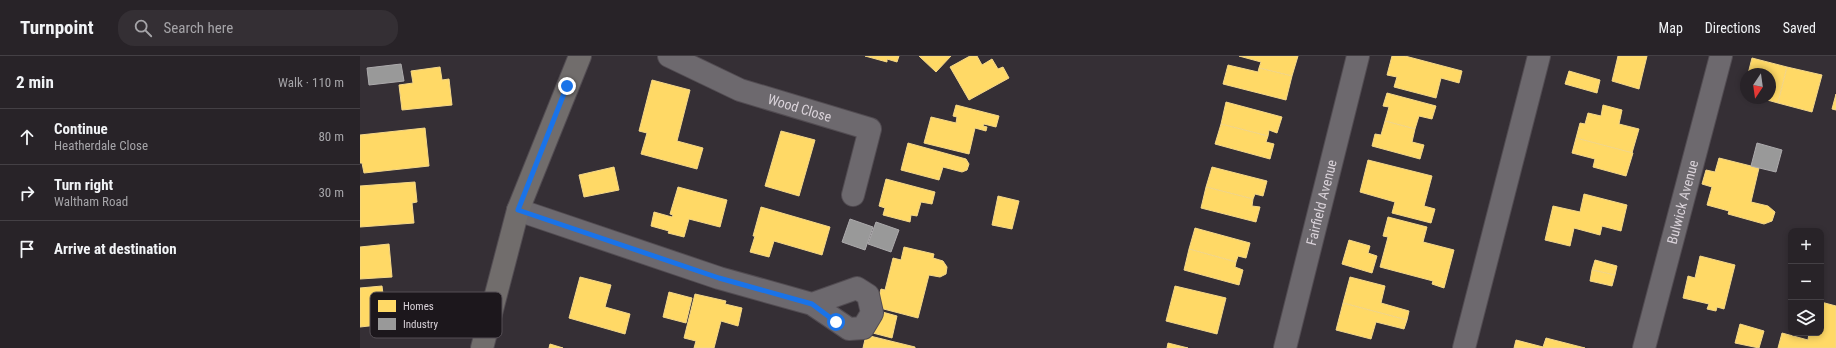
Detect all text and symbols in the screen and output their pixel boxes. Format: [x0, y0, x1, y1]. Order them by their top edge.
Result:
search box [118, 10, 398, 46]
text: Turnpoint [20, 16, 94, 39]
icon: search [132, 17, 154, 39]
text: Search here [164, 19, 233, 37]
text: Map [1659, 20, 1683, 36]
text: Directions [1705, 20, 1761, 36]
text: Saved [1783, 20, 1816, 36]
north arrow [1740, 68, 1776, 104]
text: 2 min [16, 72, 54, 92]
text: Walk · 110 m [278, 75, 344, 90]
route end [558, 77, 576, 95]
street label: Wood Close [766, 91, 834, 125]
text: Continue [54, 120, 108, 138]
icon: ahead [16, 126, 38, 148]
text: 80 m [318, 129, 344, 144]
text: Heatherdale Close [54, 138, 148, 153]
street label: Fairfield Avenue [1303, 157, 1340, 247]
street label: Bulwick Avenue [1664, 158, 1701, 246]
text: Turn right [54, 176, 113, 194]
icon: right [16, 182, 38, 204]
text: 30 m [318, 185, 344, 200]
text: Waltham Road [54, 194, 128, 209]
map controls [1788, 228, 1824, 336]
button: + [1788, 228, 1824, 264]
icon: arrive [16, 238, 38, 260]
text: Arrive at destination [54, 240, 177, 258]
button: − [1788, 264, 1824, 300]
legend [370, 292, 502, 338]
text: Homes [403, 300, 434, 313]
button: layers [1788, 300, 1824, 336]
route start [827, 313, 845, 331]
text: Industry [403, 318, 439, 331]

